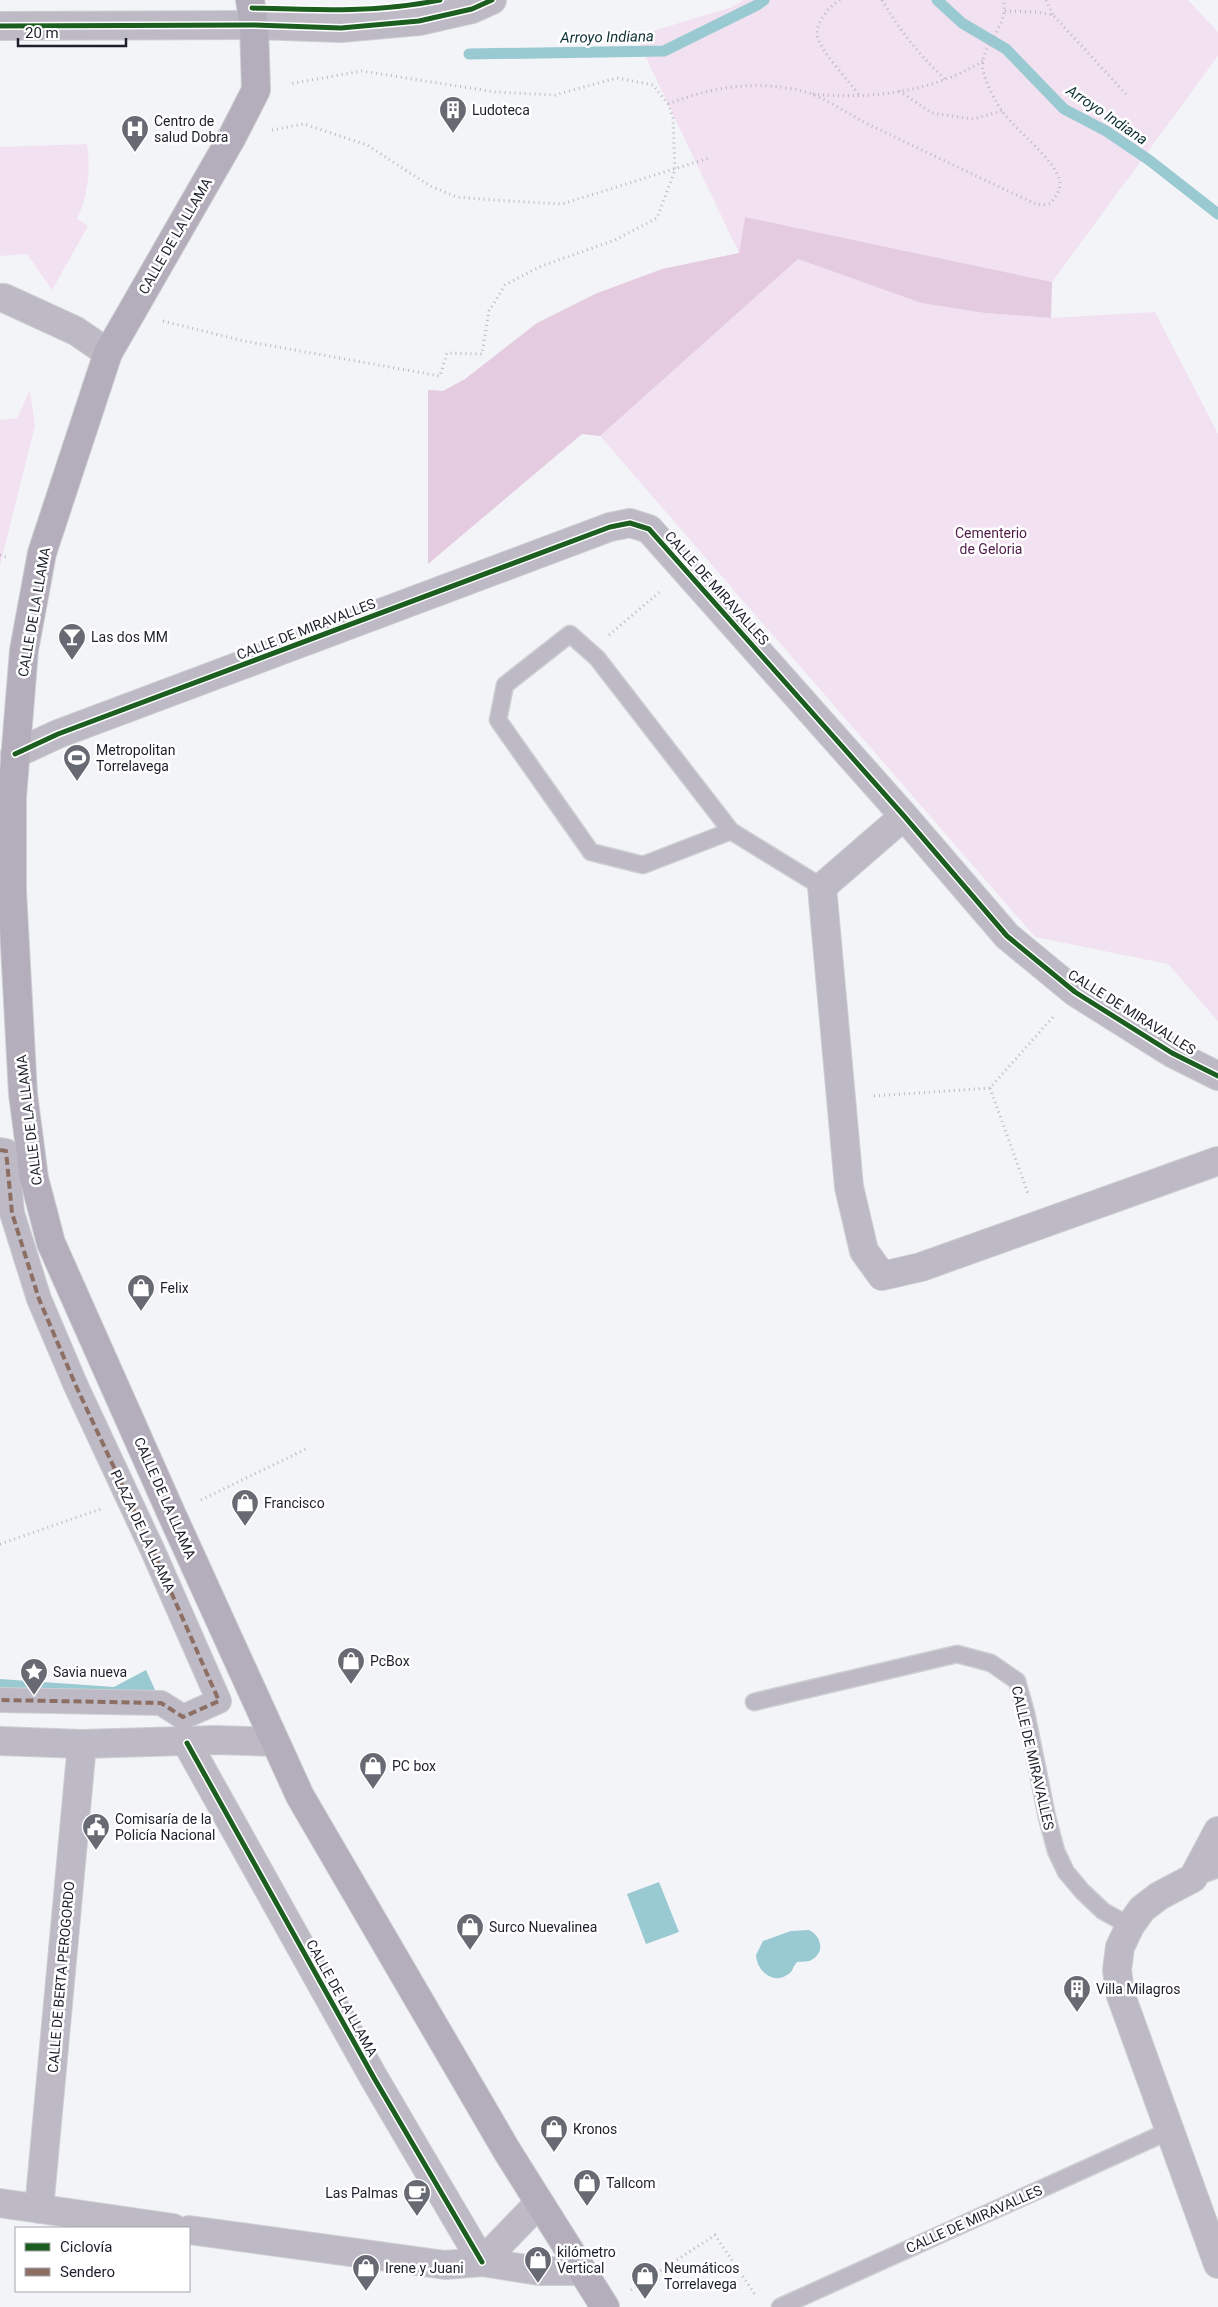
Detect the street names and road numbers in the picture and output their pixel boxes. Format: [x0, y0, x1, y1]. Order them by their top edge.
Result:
street label: CALLE DE LA LLAMA [135, 175, 215, 297]
street label: CALLE DE MIRAVALLES [662, 528, 772, 648]
street label: CALLE DE LA LLAMA [15, 546, 53, 678]
street label: CALLE DE MIRAVALLES [234, 595, 378, 663]
street label: CALLE DE MIRAVALLES [1065, 966, 1199, 1058]
street label: CALLE DE LA LLAMA [13, 1054, 45, 1186]
street label: CALLE DE LA LLAMA [131, 1435, 199, 1561]
street label: PLAZA DE LA LLAMA [108, 1467, 178, 1595]
street label: CALLE DE MIRAVALLES [1009, 1684, 1057, 1832]
street label: CALLE DE BERTA PEROGORDO [45, 1881, 77, 2073]
street label: CALLE DE LA LLAMA [303, 1937, 381, 2059]
street label: CALLE DE MIRAVALLES [903, 2182, 1045, 2256]

